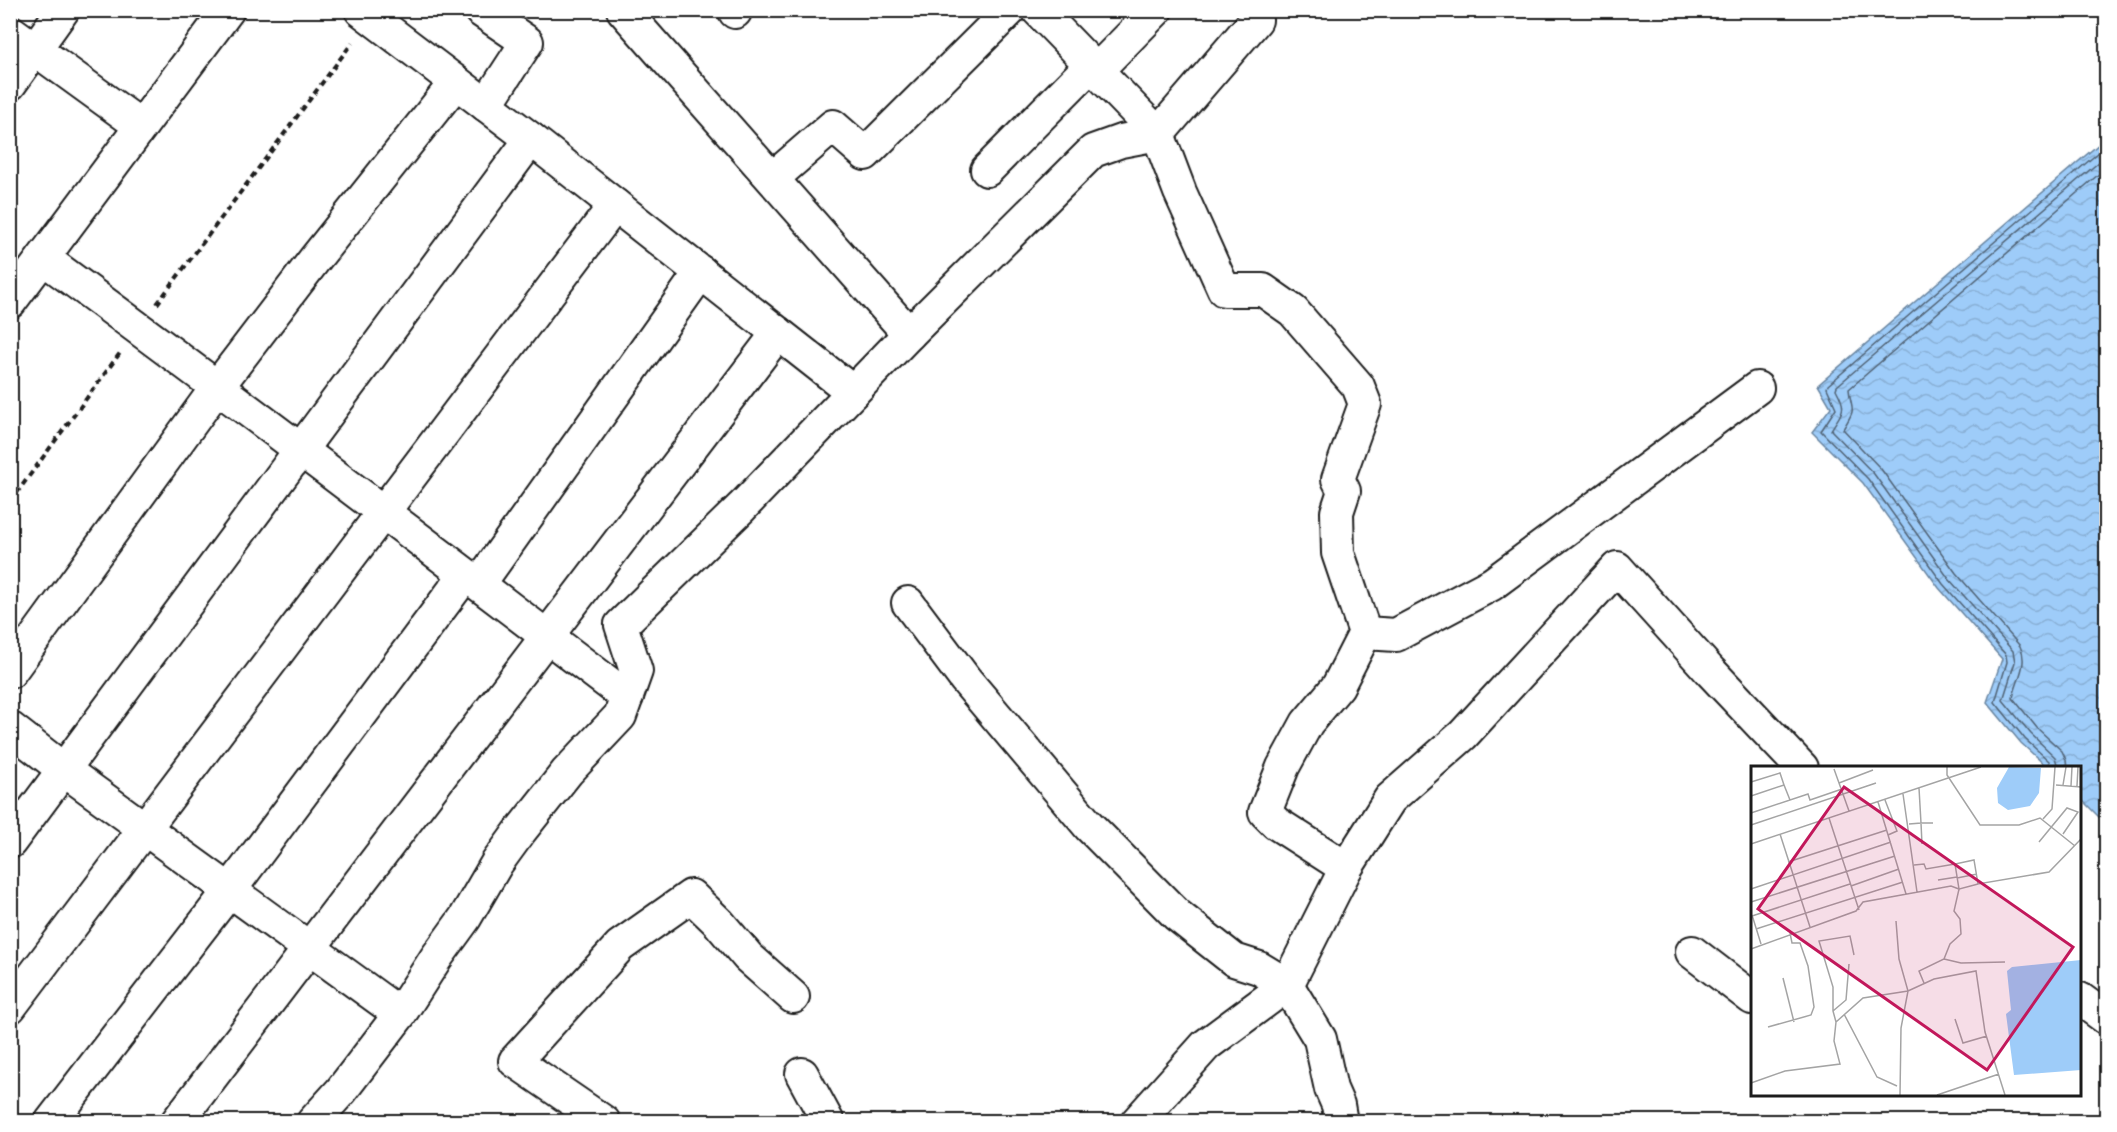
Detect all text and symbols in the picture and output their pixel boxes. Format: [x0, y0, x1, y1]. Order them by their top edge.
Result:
inset map [1751, 766, 2081, 1096]

